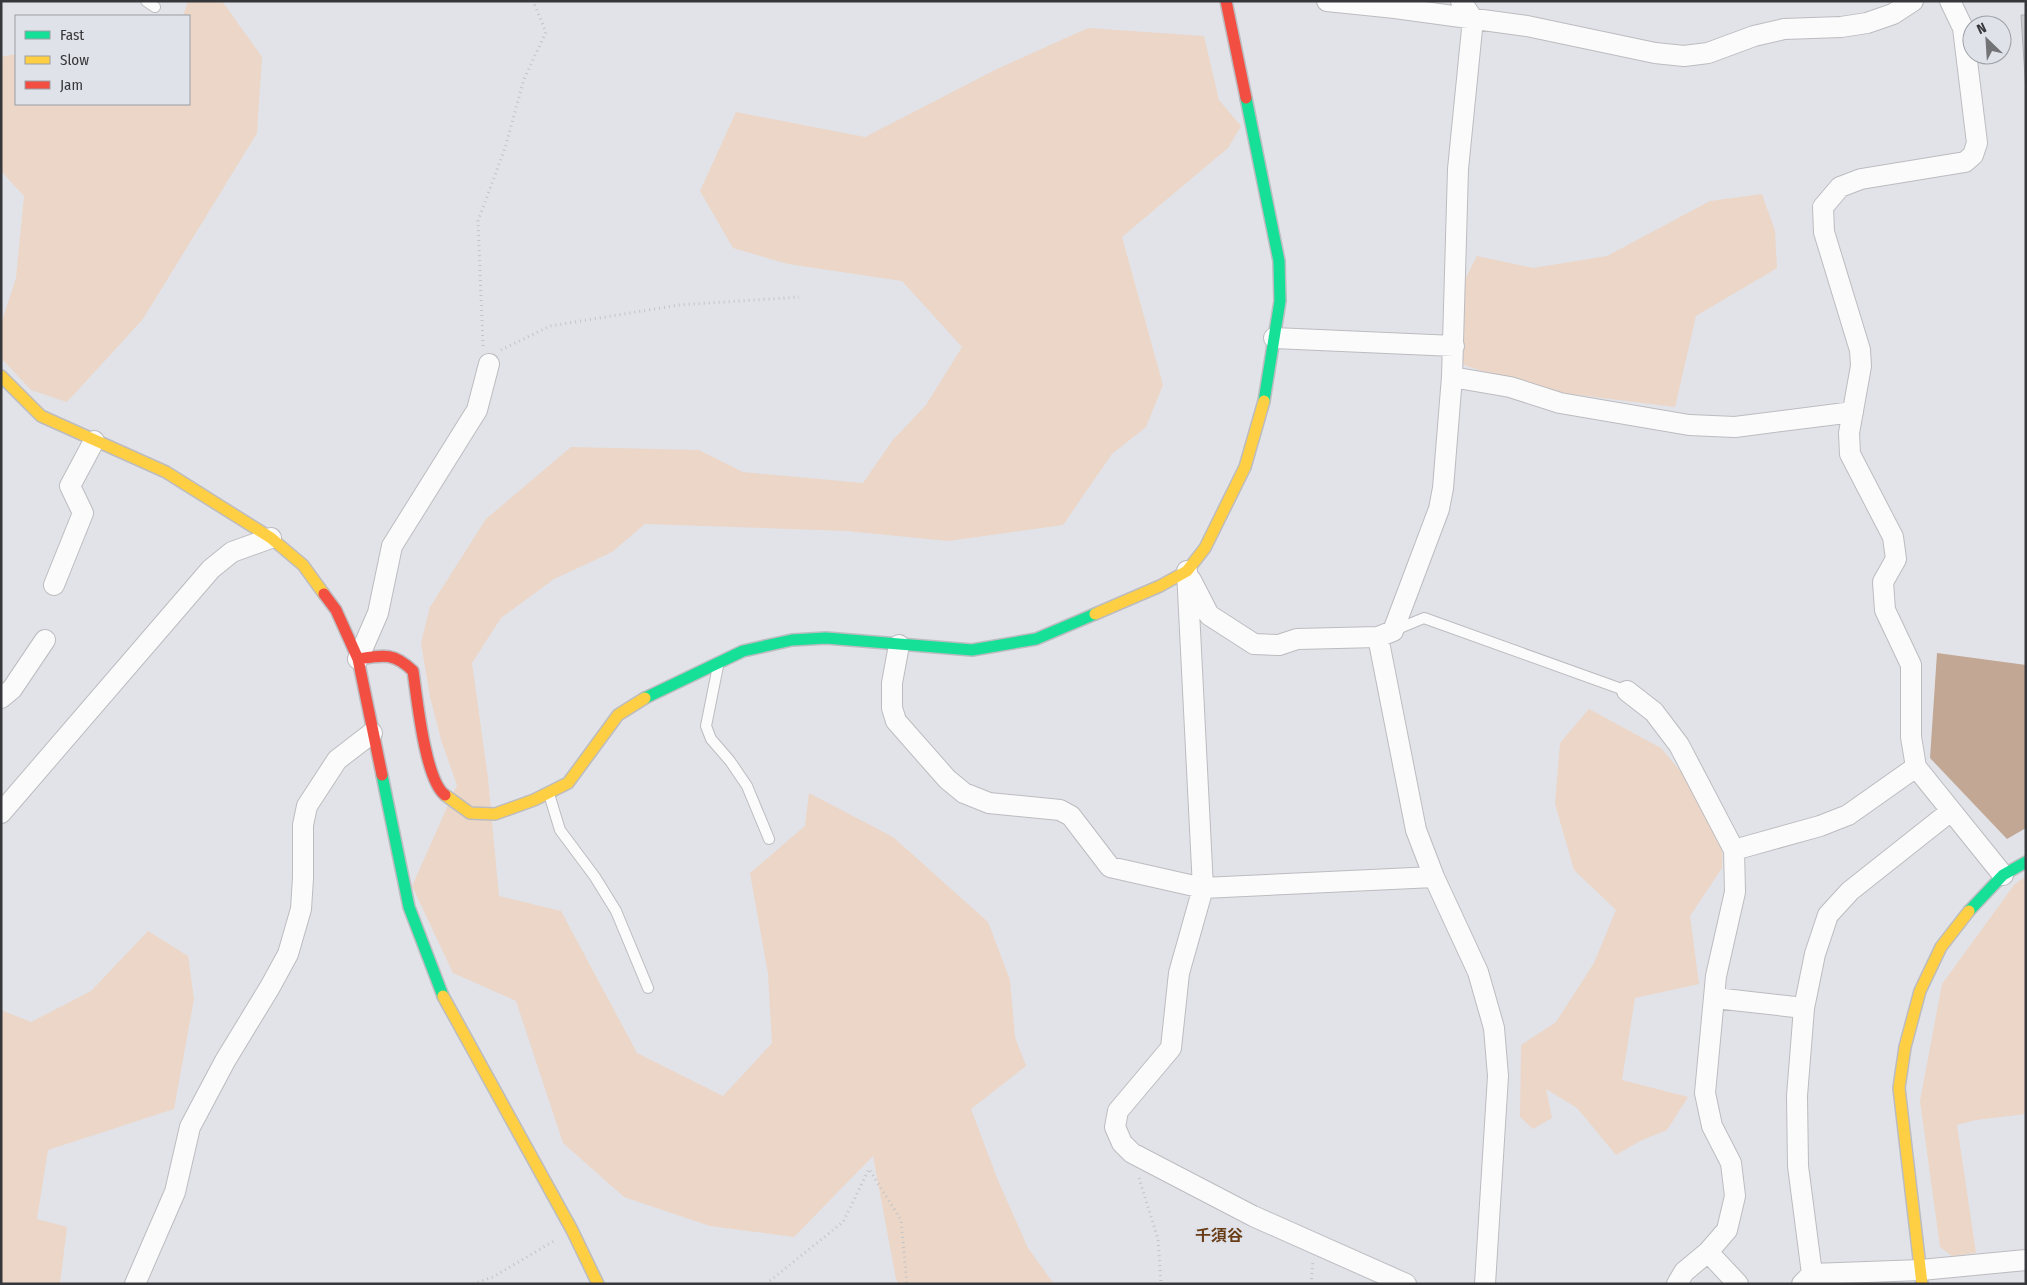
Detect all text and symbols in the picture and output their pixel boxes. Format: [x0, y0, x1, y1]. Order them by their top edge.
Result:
legend [15, 15, 190, 105]
north arrow [1962, 15, 2012, 65]
text: N [1974, 19, 1989, 38]
text: Fast [60, 26, 84, 44]
text: Slow [60, 51, 89, 69]
text: Jam [60, 76, 83, 94]
district label: 千須谷 [1195, 1226, 1243, 1245]

